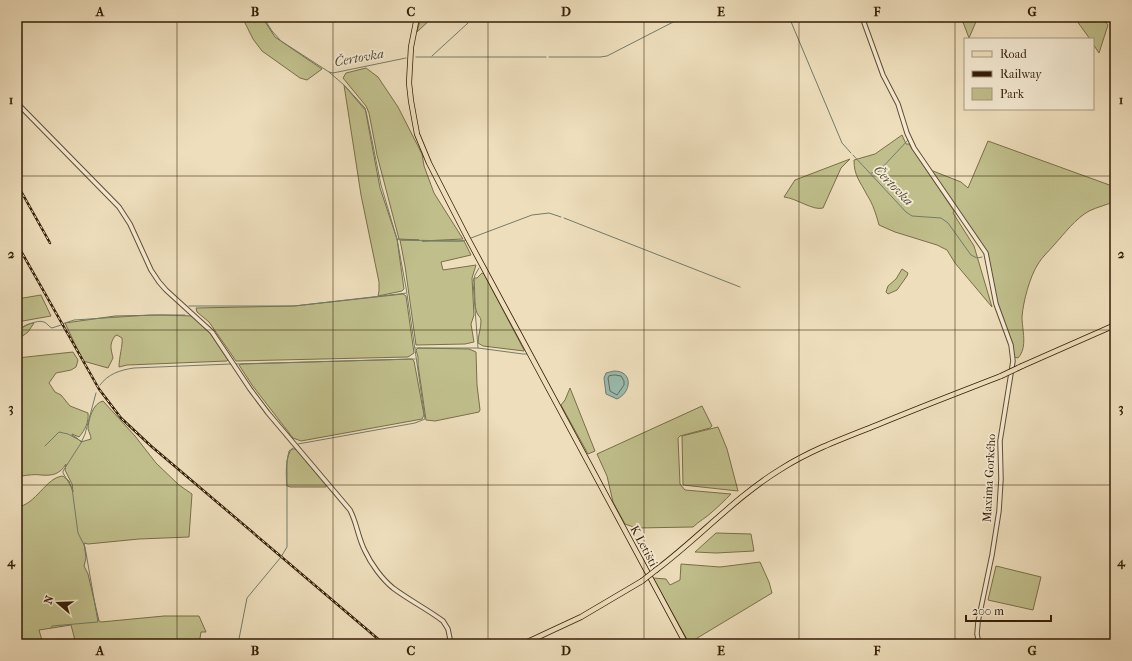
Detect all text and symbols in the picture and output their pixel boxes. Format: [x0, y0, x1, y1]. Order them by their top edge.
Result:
text: A [95, 4, 105, 19]
text: B [251, 4, 260, 19]
text: C [407, 4, 416, 19]
text: D [561, 4, 571, 19]
text: E [717, 4, 725, 19]
text: F [873, 4, 881, 19]
text: G [1027, 4, 1037, 19]
legend [964, 38, 1094, 110]
water label: Čertovka [333, 46, 385, 69]
text: Road [1000, 47, 1027, 61]
text: Railway [1000, 67, 1042, 81]
text: Park [1000, 87, 1025, 101]
text: 1 [9, 92, 14, 107]
text: 1 [1119, 92, 1124, 107]
water label: Čertovka [871, 162, 917, 209]
text: 2 [8, 246, 15, 261]
text: 2 [1118, 246, 1125, 261]
text: 3 [8, 400, 14, 416]
text: 3 [1118, 400, 1124, 416]
street label: Maxima Gorkého [980, 433, 998, 523]
street label: K Letišti [627, 523, 661, 569]
text: 4 [6, 554, 16, 570]
text: 4 [1116, 554, 1126, 570]
north arrow [38, 583, 78, 623]
text: N [42, 593, 57, 606]
scale bar [966, 597, 1051, 623]
text: 200 m [972, 604, 1004, 618]
text: A [95, 643, 105, 658]
text: B [251, 643, 260, 658]
text: C [407, 643, 416, 658]
text: D [561, 643, 571, 658]
text: E [717, 643, 725, 658]
text: F [873, 643, 881, 658]
text: G [1027, 643, 1037, 658]

